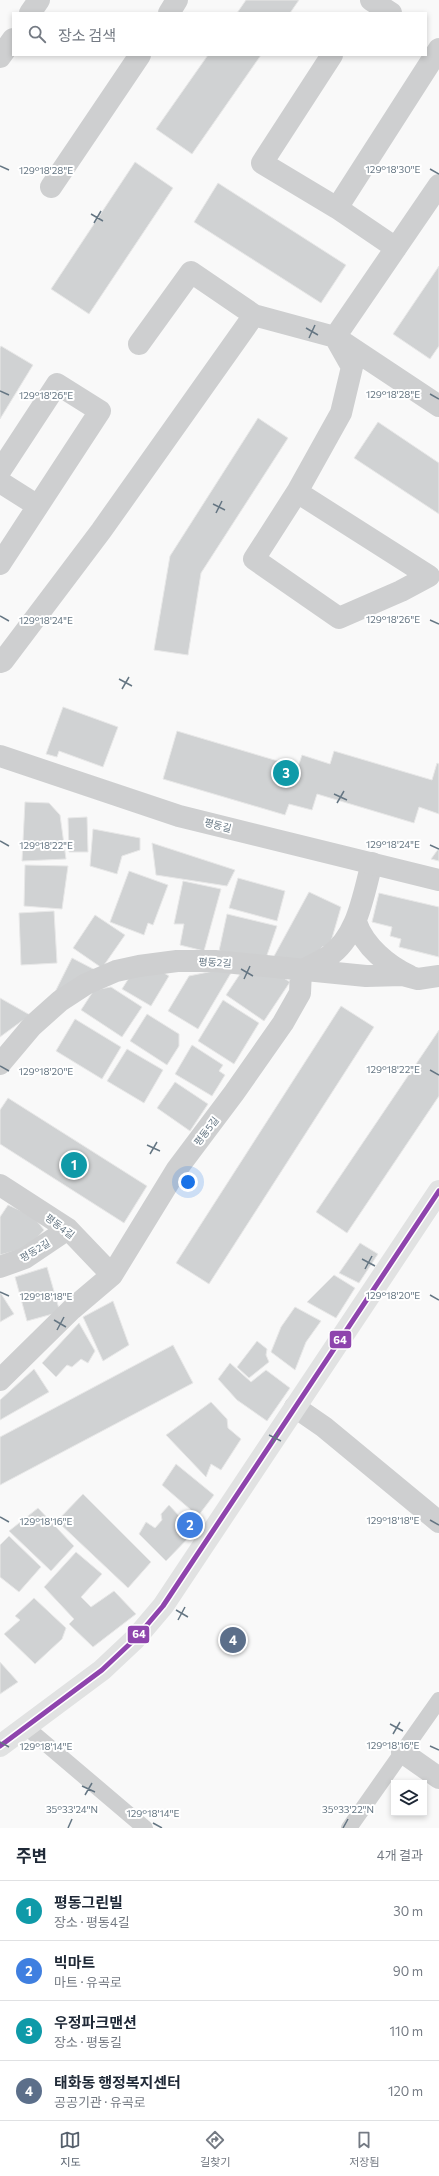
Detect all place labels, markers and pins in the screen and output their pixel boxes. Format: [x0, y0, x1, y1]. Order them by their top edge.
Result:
pin: 3 [273, 758, 299, 788]
pin: 1 [61, 1150, 87, 1180]
pin: 2 [177, 1510, 203, 1540]
pin: 4 [220, 1625, 246, 1655]

